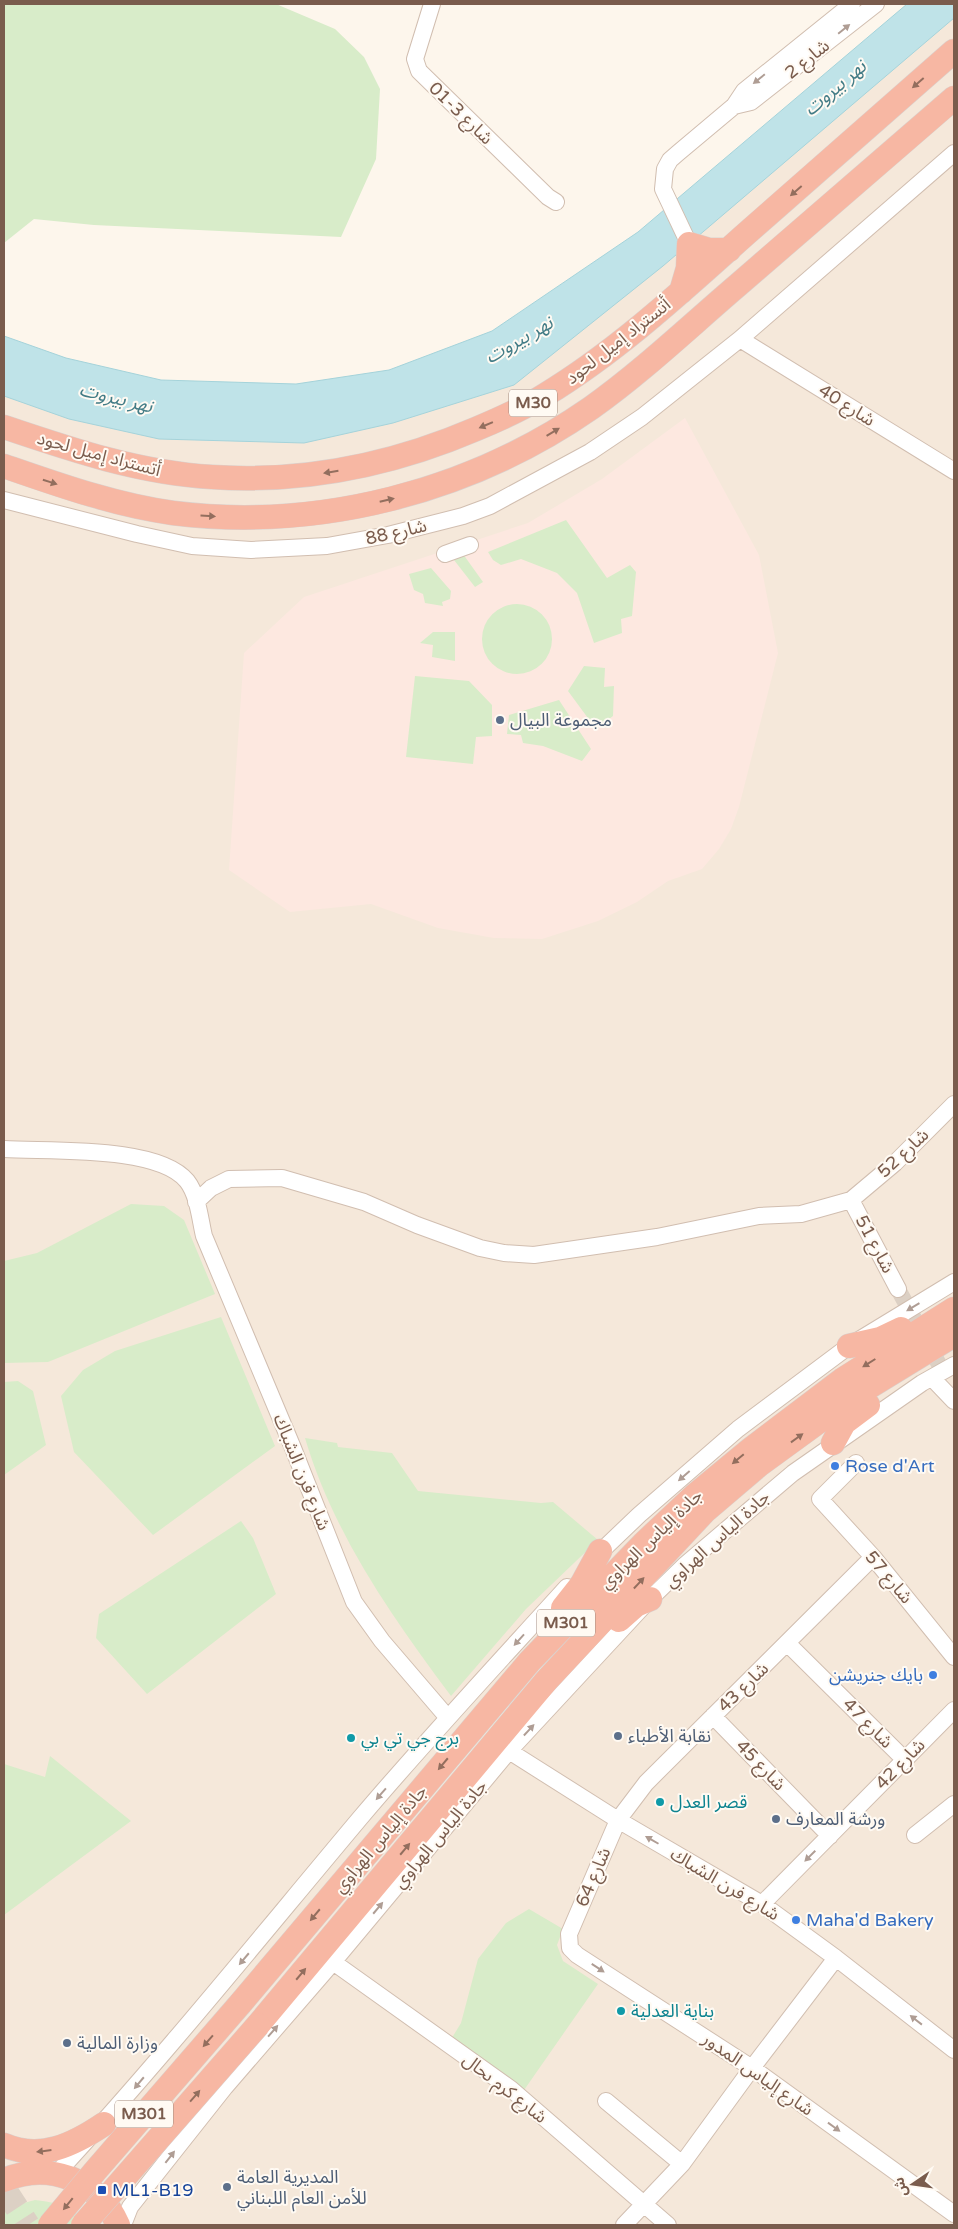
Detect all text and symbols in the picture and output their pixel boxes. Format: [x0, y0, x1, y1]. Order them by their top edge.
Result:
one-way arrow [837, 23, 850, 34]
street label: شارع 2 [780, 34, 836, 86]
water label: نهر بيروت [799, 54, 872, 120]
one-way arrow [753, 73, 766, 84]
street label: شارع 3-01 [422, 77, 498, 151]
one-way arrow [912, 77, 924, 89]
one-way arrow [789, 185, 802, 196]
street label: أتستراد إميل لحود [561, 293, 676, 390]
water label: نهر بيروت [481, 311, 558, 368]
water label: نهر بيروت [77, 378, 157, 418]
street label: شارع 40 [813, 379, 879, 433]
road number: M30 [509, 389, 557, 416]
one-way arrow [479, 421, 493, 429]
street label: أتستراد إميل لحود [34, 427, 163, 482]
one-way arrow [545, 428, 560, 436]
one-way arrow [323, 468, 339, 476]
one-way arrow [43, 478, 58, 486]
one-way arrow [380, 496, 395, 504]
one-way arrow [201, 512, 217, 520]
street label: شارع 88 [363, 514, 430, 553]
place label: مجموعة البيال [510, 709, 612, 731]
marker: مجموعة البيال [494, 714, 506, 726]
street label: شارع 52 [873, 1124, 935, 1185]
street label: شارع 51 [848, 1211, 899, 1278]
one-way arrow [906, 1303, 919, 1312]
one-way arrow [862, 1359, 875, 1368]
street label: شارع فرن الشباك [266, 1411, 335, 1534]
one-way arrow [790, 1432, 803, 1443]
one-way arrow [732, 1454, 745, 1465]
place label: Rose d'Art [845, 1455, 935, 1477]
marker: Rose d'Art [829, 1460, 841, 1472]
one-way arrow [678, 1470, 690, 1482]
street label: جادة إلياس الهراوي [595, 1484, 709, 1595]
street label: جادة الياس الهراوي [660, 1486, 776, 1594]
street label: شارع 57 [858, 1546, 917, 1610]
one-way arrow [633, 1577, 645, 1589]
road number: M301 [537, 1610, 595, 1636]
one-way arrow [513, 1633, 525, 1645]
street label: شارع 43 [713, 1657, 775, 1719]
place label: بايك جنريشن [829, 1664, 923, 1686]
marker: بايك جنريشن [927, 1669, 939, 1681]
street label: شارع 47 [836, 1693, 898, 1755]
one-way arrow [523, 1725, 535, 1737]
place label: نقابة الأطباء [628, 1725, 711, 1747]
place label: برج جي تي بي [361, 1727, 459, 1751]
marker: نقابة الأطباء [612, 1730, 624, 1742]
marker: برج جي تي بي [345, 1732, 357, 1744]
street label: شارع 42 [870, 1734, 932, 1796]
street label: شارع 45 [729, 1735, 791, 1797]
one-way arrow [437, 1757, 448, 1770]
street label: جادة الياس الهراوي [388, 1775, 493, 1894]
street label: جادة إلياس الهراوي [328, 1780, 433, 1899]
one-way arrow [376, 1787, 387, 1800]
place label: قصر العدل [670, 1791, 747, 1813]
marker: قصر العدل [654, 1796, 666, 1808]
place label: ورشة المعارف [786, 1808, 885, 1830]
marker: ورشة المعارف [770, 1813, 782, 1825]
one-way arrow [645, 1836, 658, 1845]
street label: شارع فرن الشباك [665, 1843, 784, 1928]
one-way arrow [399, 1844, 411, 1856]
street label: شارع 64 [571, 1844, 618, 1911]
one-way arrow [804, 1850, 816, 1862]
one-way arrow [373, 1902, 384, 1915]
one-way arrow [310, 1908, 321, 1921]
place label: Maha'd Bakery [806, 1909, 934, 1931]
marker: Maha'd Bakery [790, 1914, 802, 1926]
one-way arrow [239, 1953, 250, 1965]
one-way arrow [591, 1963, 605, 1973]
one-way arrow [295, 1968, 306, 1981]
place label: بناية العدلية [631, 2000, 714, 2022]
marker: بناية العدلية [615, 2005, 627, 2017]
one-way arrow [910, 2015, 923, 2026]
one-way arrow [267, 2026, 279, 2038]
street label: شارع إلياس المدور [696, 2027, 818, 2123]
place label: وزارة المالية [77, 2032, 158, 2054]
one-way arrow [202, 2034, 214, 2046]
marker: وزارة المالية [61, 2037, 73, 2049]
street label: شارع كرم ىحال [457, 2048, 552, 2130]
one-way arrow [133, 2076, 144, 2089]
one-way arrow [190, 2089, 201, 2102]
road number: M301 [115, 2100, 173, 2128]
one-way arrow [827, 2122, 841, 2132]
one-way arrow [36, 2147, 52, 2155]
one-way arrow [164, 2151, 175, 2164]
north arrow [888, 2159, 938, 2209]
place label: المديرية العامة للأمن العام اللبناني [237, 2166, 367, 2212]
text: ش [890, 2176, 911, 2198]
place label: ML1-B19 [112, 2179, 194, 2201]
marker: المديرية العامة للأمن العام اللبناني [221, 2181, 233, 2193]
marker: ML1-B19 [96, 2184, 108, 2196]
one-way arrow [62, 2197, 73, 2210]

